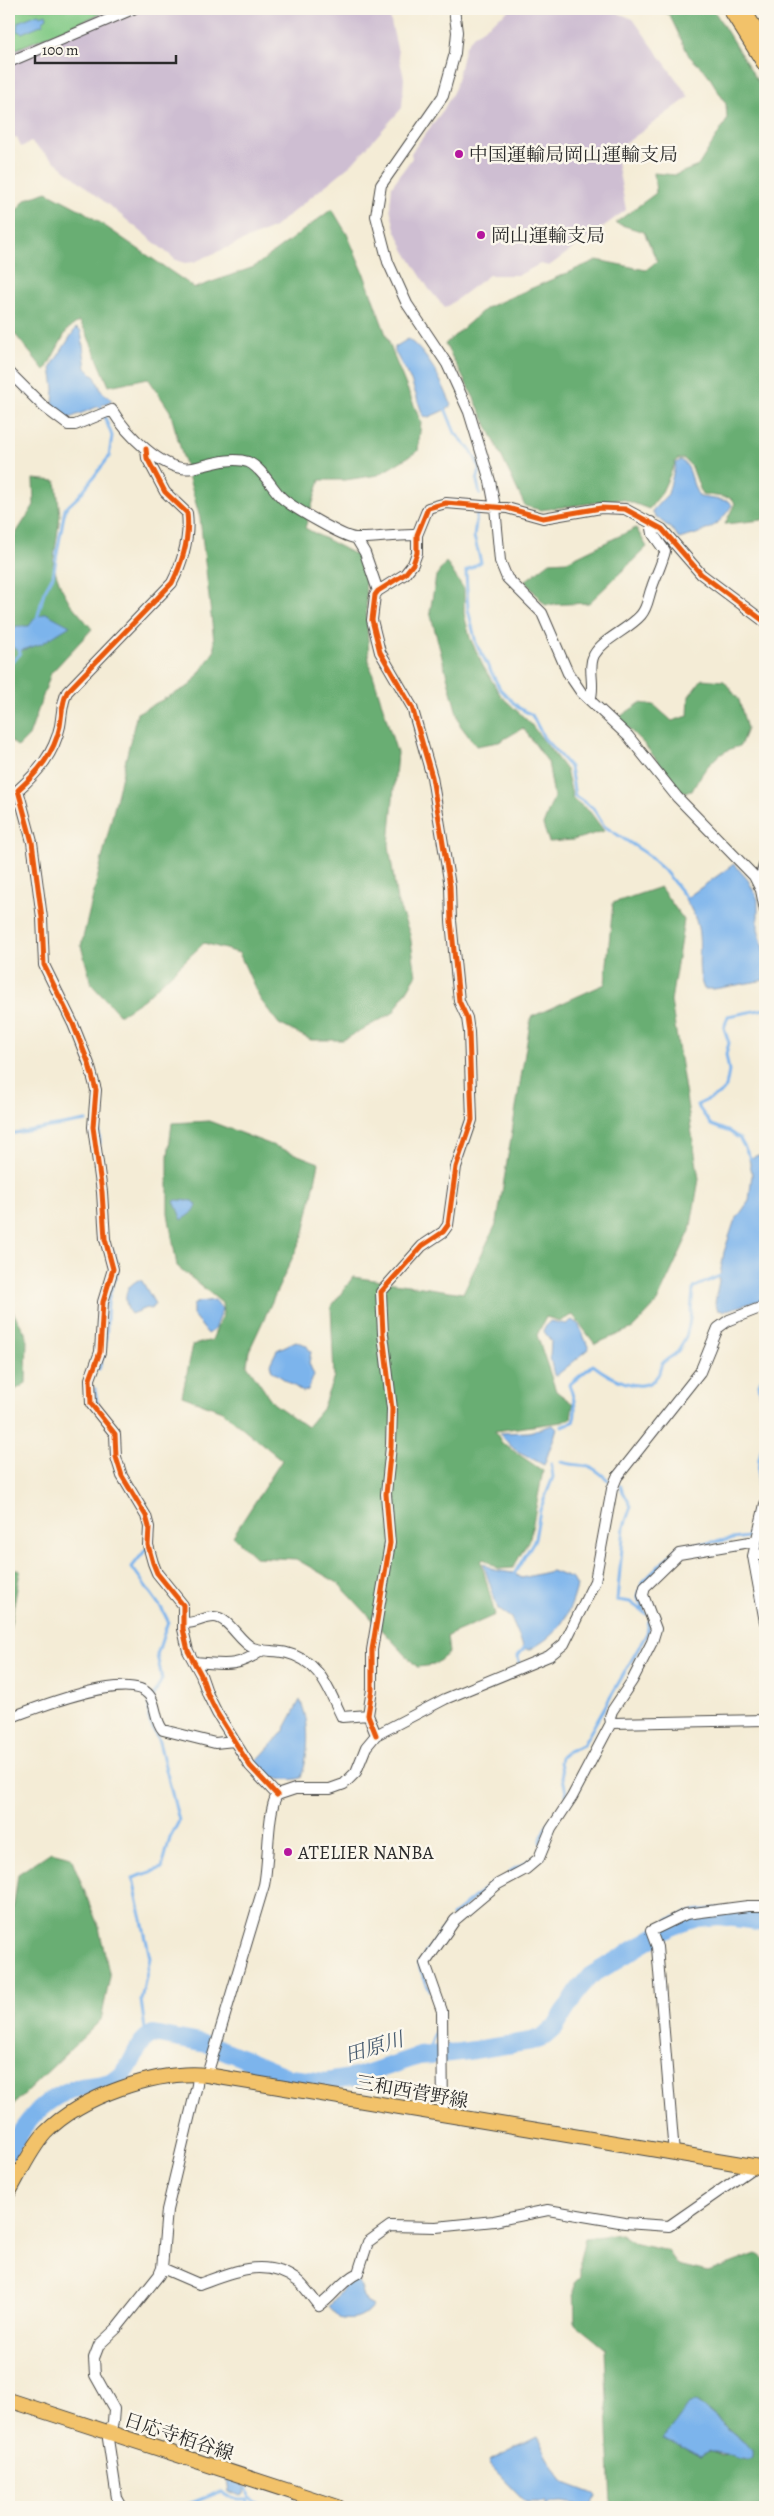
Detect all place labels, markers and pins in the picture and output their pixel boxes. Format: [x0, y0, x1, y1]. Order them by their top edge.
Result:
place label: 中国運輸局岡山運輸支局 [469, 142, 678, 168]
marker: 中国運輸局岡山運輸支局 [453, 148, 465, 160]
place label: 岡山運輸支局 [491, 223, 605, 249]
marker: 岡山運輸支局 [475, 229, 487, 241]
place label: ATELIER NANBA [297, 1840, 435, 1866]
marker: ATELIER NANBA [282, 1846, 294, 1858]

